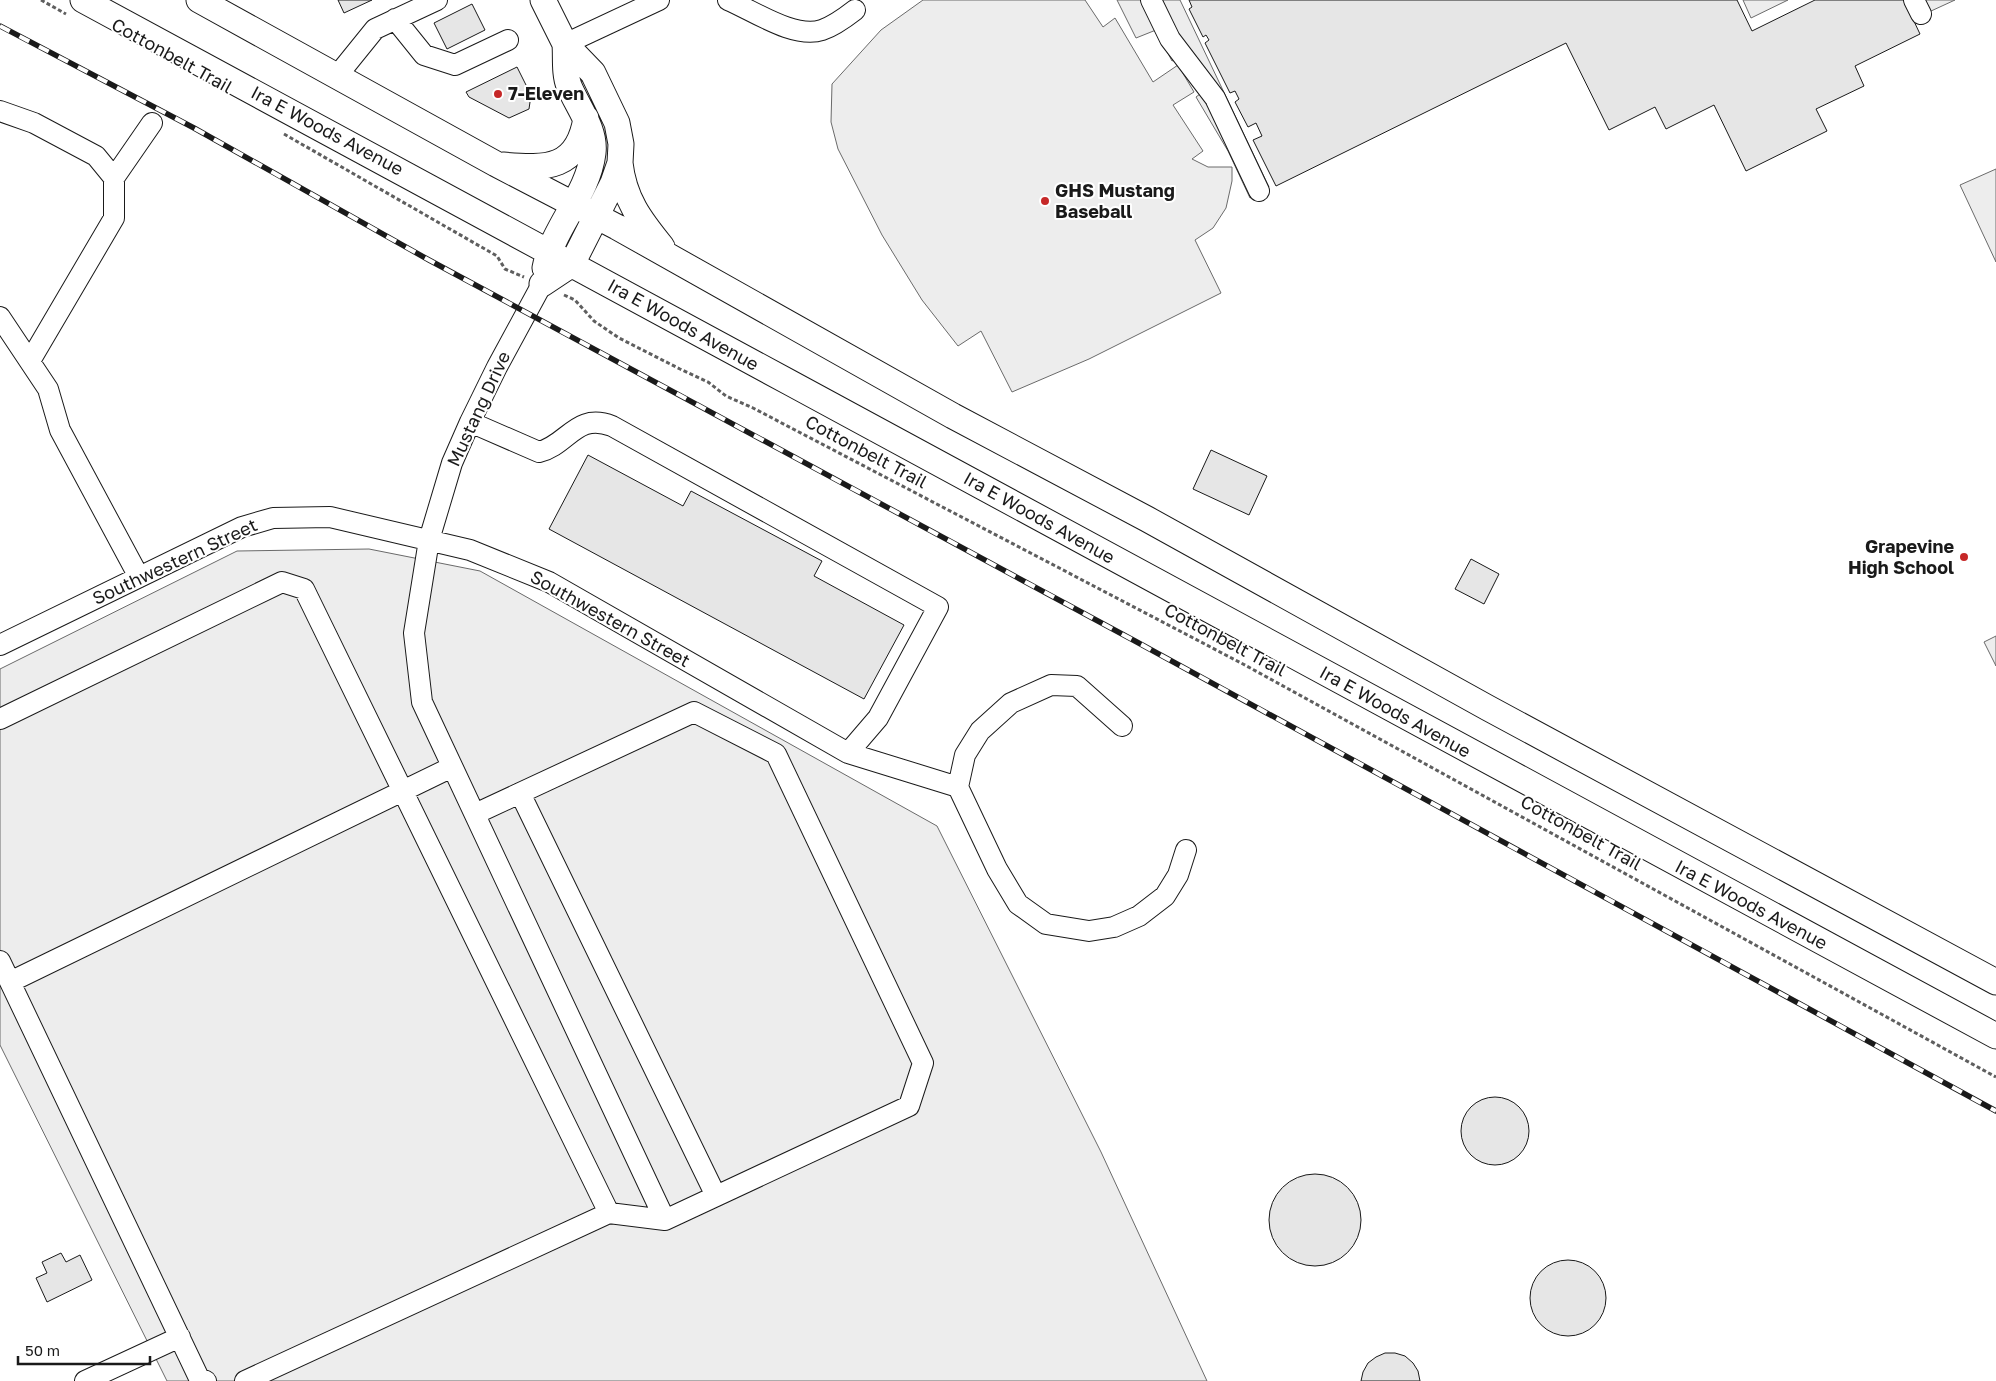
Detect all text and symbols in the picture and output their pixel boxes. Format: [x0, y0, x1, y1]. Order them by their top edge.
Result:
street label: Cottonbelt Trail [108, 13, 237, 98]
street label: Ira E Woods Avenue [247, 81, 407, 180]
place label: 7-Eleven [508, 82, 584, 104]
marker: 7-Eleven [492, 88, 504, 100]
place label: GHS Mustang Baseball [1055, 179, 1175, 222]
marker: GHS Mustang Baseball [1039, 195, 1051, 207]
street label: Ira E Woods Avenue [604, 273, 763, 375]
street label: Mustang Drive [442, 347, 514, 470]
street label: Cottonbelt Trail [802, 410, 931, 493]
street label: Ira E Woods Avenue [960, 466, 1119, 568]
street label: Southwestern Street [89, 513, 260, 609]
place label: Grapevine High School [1848, 535, 1954, 578]
marker: Grapevine High School [1958, 551, 1970, 563]
street label: Southwestern Street [527, 565, 694, 671]
street label: Cottonbelt Trail [1161, 598, 1290, 681]
street label: Ira E Woods Avenue [1316, 660, 1475, 762]
street label: Cottonbelt Trail [1517, 790, 1646, 875]
street label: Ira E Woods Avenue [1671, 855, 1831, 954]
scale bar [18, 1334, 150, 1366]
text: 50 m [25, 1341, 60, 1359]

